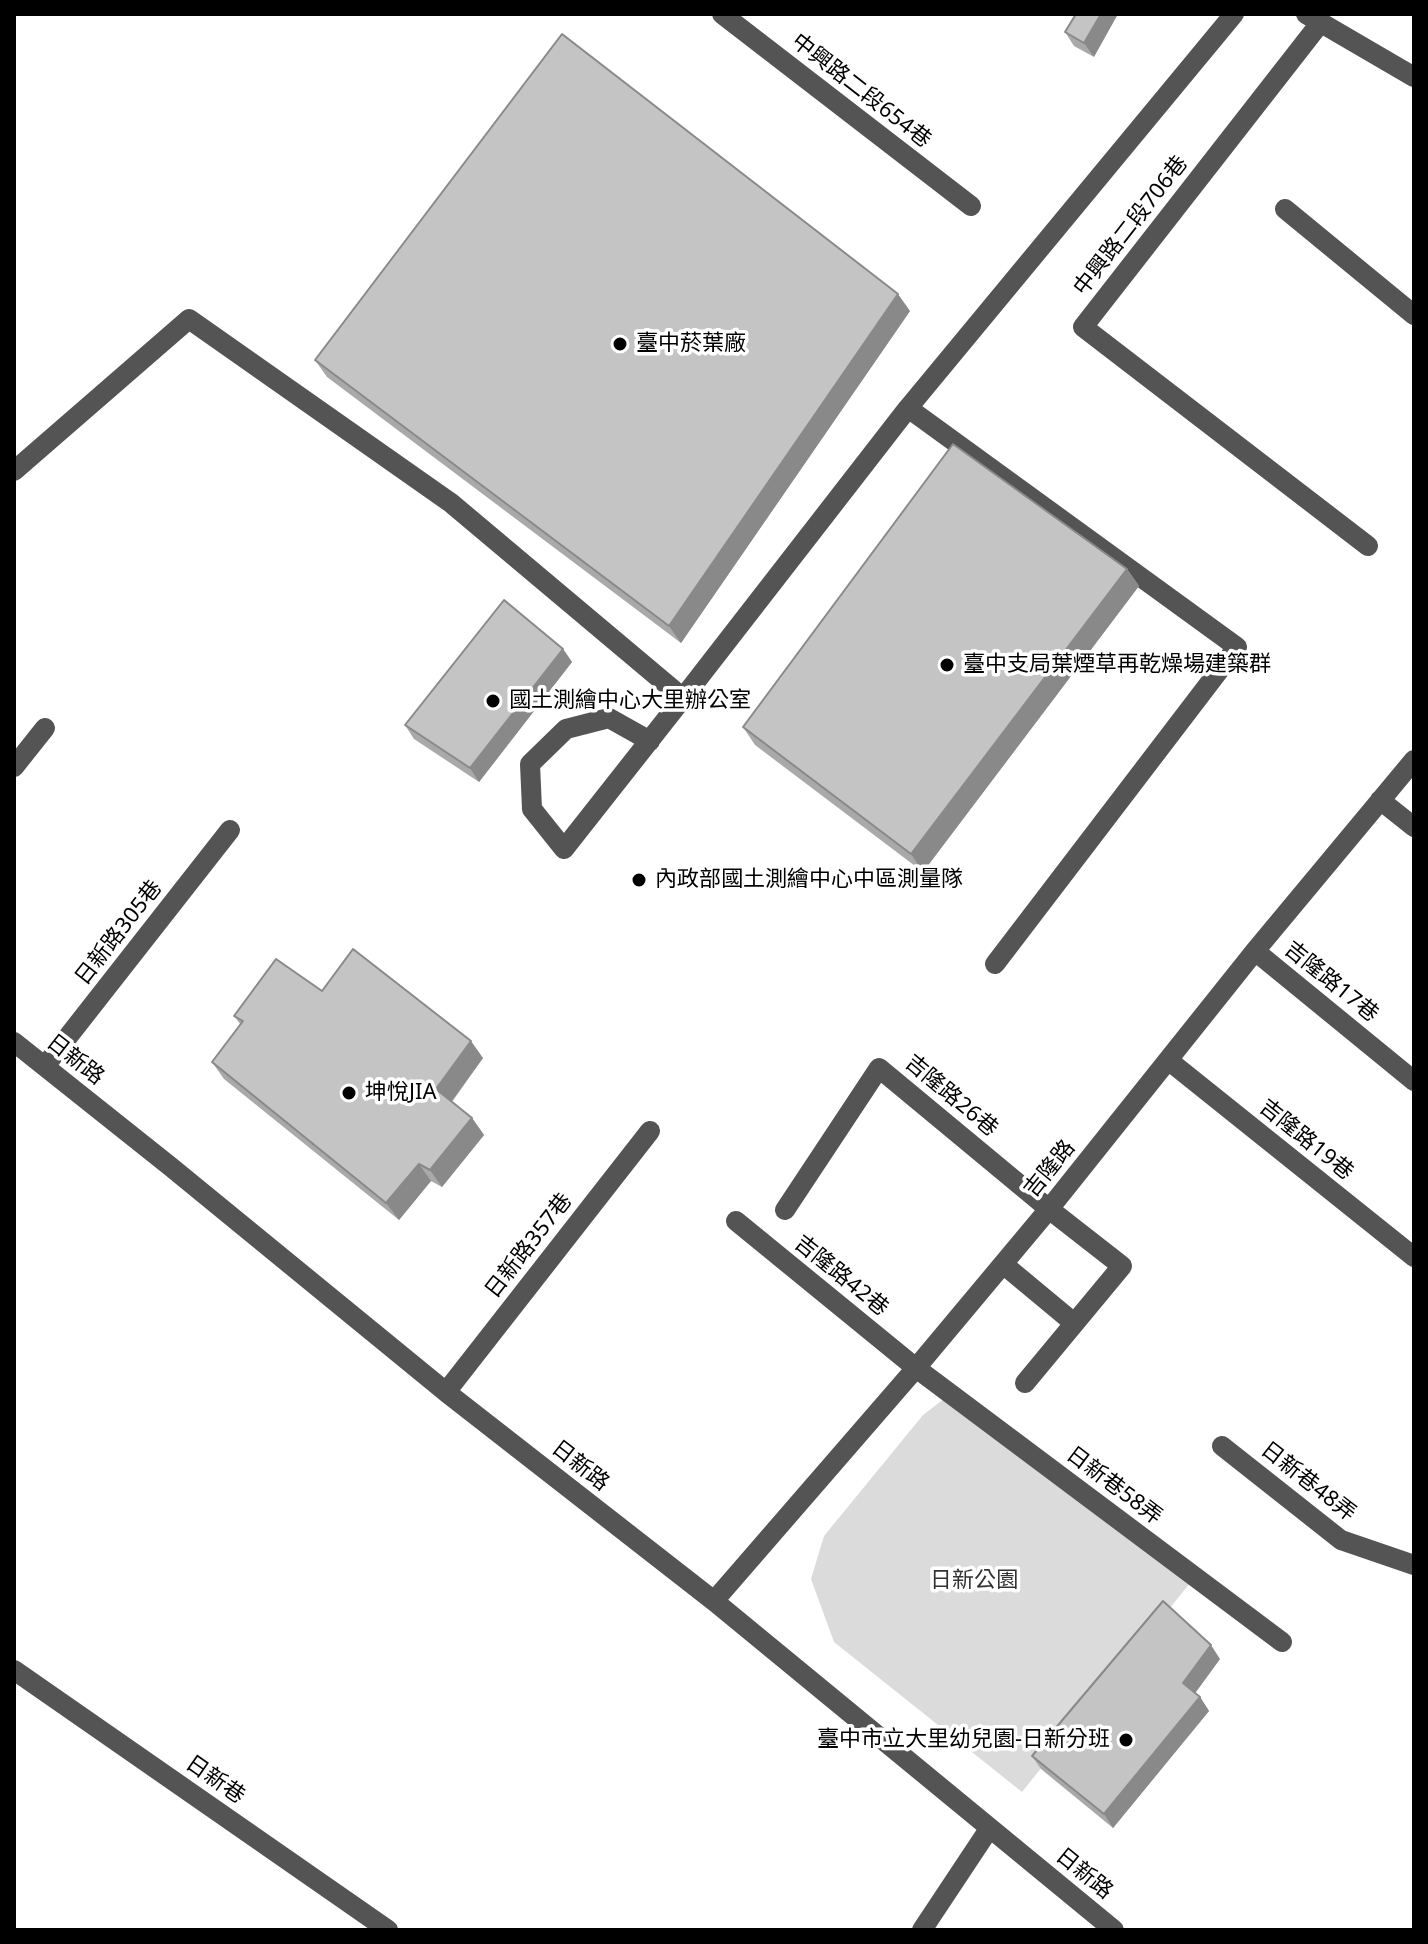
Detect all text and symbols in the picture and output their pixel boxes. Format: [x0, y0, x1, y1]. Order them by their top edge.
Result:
street label: 中興路二段654巷 [786, 28, 936, 154]
street label: 中興路二段706巷 [1068, 151, 1194, 301]
place label: 臺中菸葉廠 [636, 331, 746, 357]
marker: 臺中菸葉廠 [611, 335, 629, 353]
place label: 臺中支局葉煙草再乾燥場建築群 [963, 652, 1271, 678]
marker: 臺中支局葉煙草再乾燥場建築群 [938, 656, 956, 674]
place label: 國土測繪中心大里辦公室 [509, 688, 751, 714]
marker: 國土測繪中心大里辦公室 [484, 692, 502, 710]
place label: 內政部國土測繪中心中區測量隊 [655, 867, 963, 893]
marker: 內政部國土測繪中心中區測量隊 [630, 871, 648, 889]
street label: 日新路305巷 [70, 875, 168, 991]
street label: 吉隆路17巷 [1279, 936, 1383, 1028]
street label: 日新路 [41, 1029, 109, 1091]
street label: 吉隆路26巷 [899, 1050, 1003, 1142]
place label: 坤悅JIA [365, 1080, 437, 1106]
marker: 坤悅JIA [340, 1084, 358, 1102]
street label: 吉隆路19巷 [1254, 1094, 1358, 1186]
street label: 吉隆路 [1019, 1135, 1081, 1203]
street label: 日新路357巷 [480, 1188, 578, 1304]
street label: 吉隆路42巷 [789, 1230, 893, 1322]
street label: 日新路 [546, 1435, 614, 1497]
street label: 日新巷48弄 [1255, 1437, 1361, 1527]
street label: 日新巷58弄 [1061, 1441, 1167, 1531]
park label: 日新公園 [930, 1568, 1018, 1594]
place label: 臺中市立大里幼兒園-日新分班 [817, 1727, 1110, 1753]
marker: 臺中市立大里幼兒園-日新分班 [1117, 1731, 1135, 1749]
street label: 日新巷 [180, 1750, 250, 1810]
street label: 日新路 [1050, 1843, 1118, 1905]

